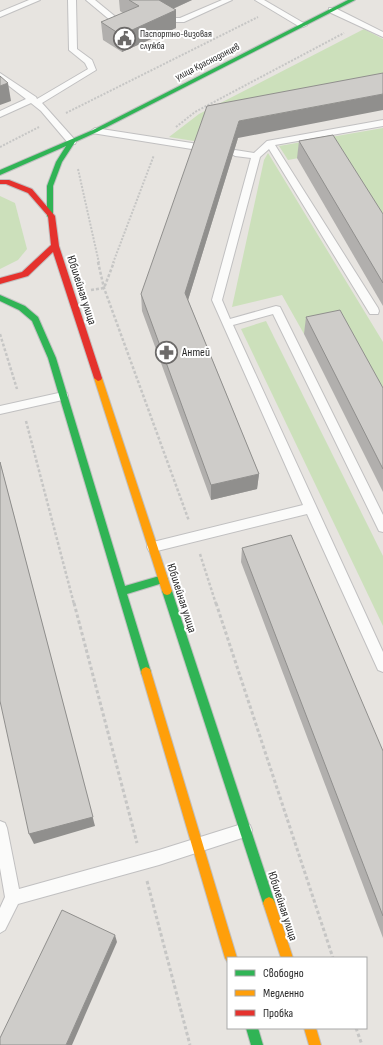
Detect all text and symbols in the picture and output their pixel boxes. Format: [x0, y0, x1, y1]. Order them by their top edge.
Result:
public building icon: Паспортно-визовая служба [111, 26, 137, 52]
place label: Паспортно-визовая служба [140, 28, 212, 52]
street label: улица Краснодонцев [173, 41, 242, 83]
street label: Юбилейная улица [63, 254, 100, 327]
pharmacy icon: Антей [154, 339, 180, 365]
place label: Антей [181, 345, 210, 360]
street label: Юбилейная улица [163, 562, 200, 635]
street label: Юбилейная улица [264, 870, 301, 943]
legend [227, 957, 367, 1029]
text: Свободно [263, 966, 304, 981]
text: Медленно [263, 986, 304, 1001]
text: Пробка [263, 1006, 294, 1021]

